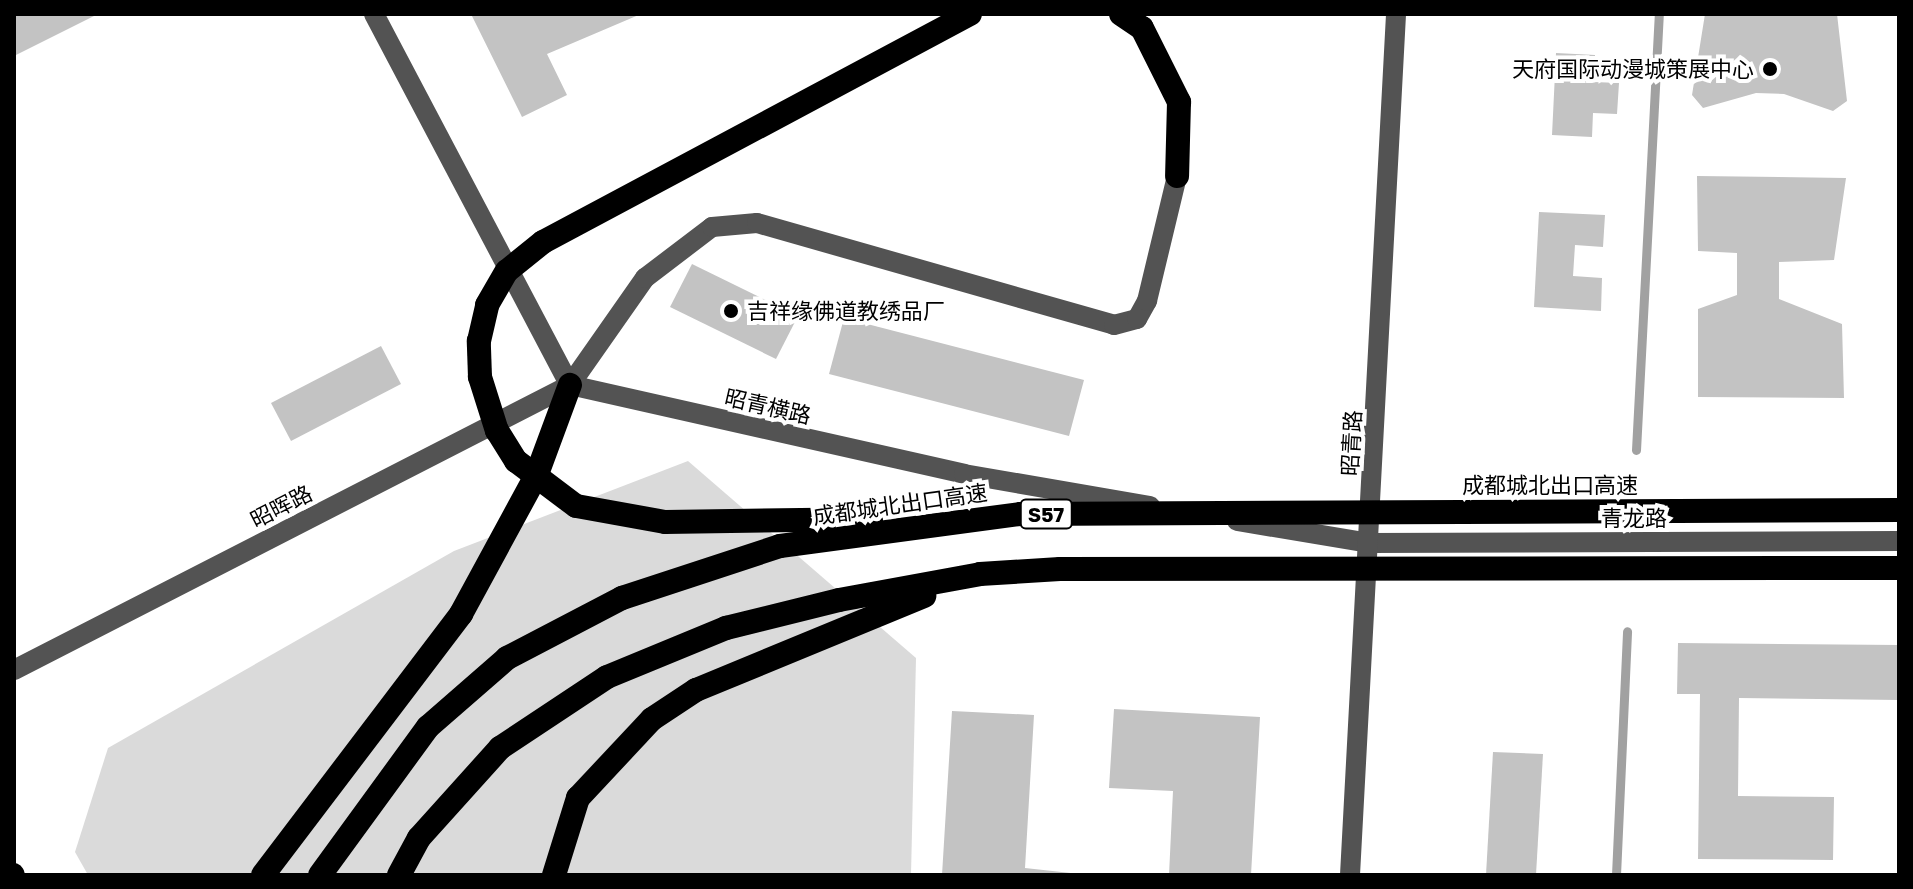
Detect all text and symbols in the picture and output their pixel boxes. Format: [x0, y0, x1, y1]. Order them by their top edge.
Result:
place label: 天府国际动漫城策展中心 [1512, 56, 1754, 82]
marker: 天府国际动漫城策展中心 [1761, 60, 1779, 78]
place label: 吉祥缘佛道教绣品厂 [747, 298, 945, 324]
marker: 吉祥缘佛道教绣品厂 [722, 302, 740, 320]
street label: 昭青横路 [722, 383, 814, 429]
street label: 昭青路 [1336, 409, 1366, 477]
street label: 成都城北出口高速 [1462, 472, 1638, 498]
street label: 昭晖路 [246, 479, 316, 533]
street label: 成都城北出口高速 [811, 479, 989, 529]
road number: S57 [1018, 498, 1074, 530]
street label: 青龙路 [1601, 505, 1667, 531]

